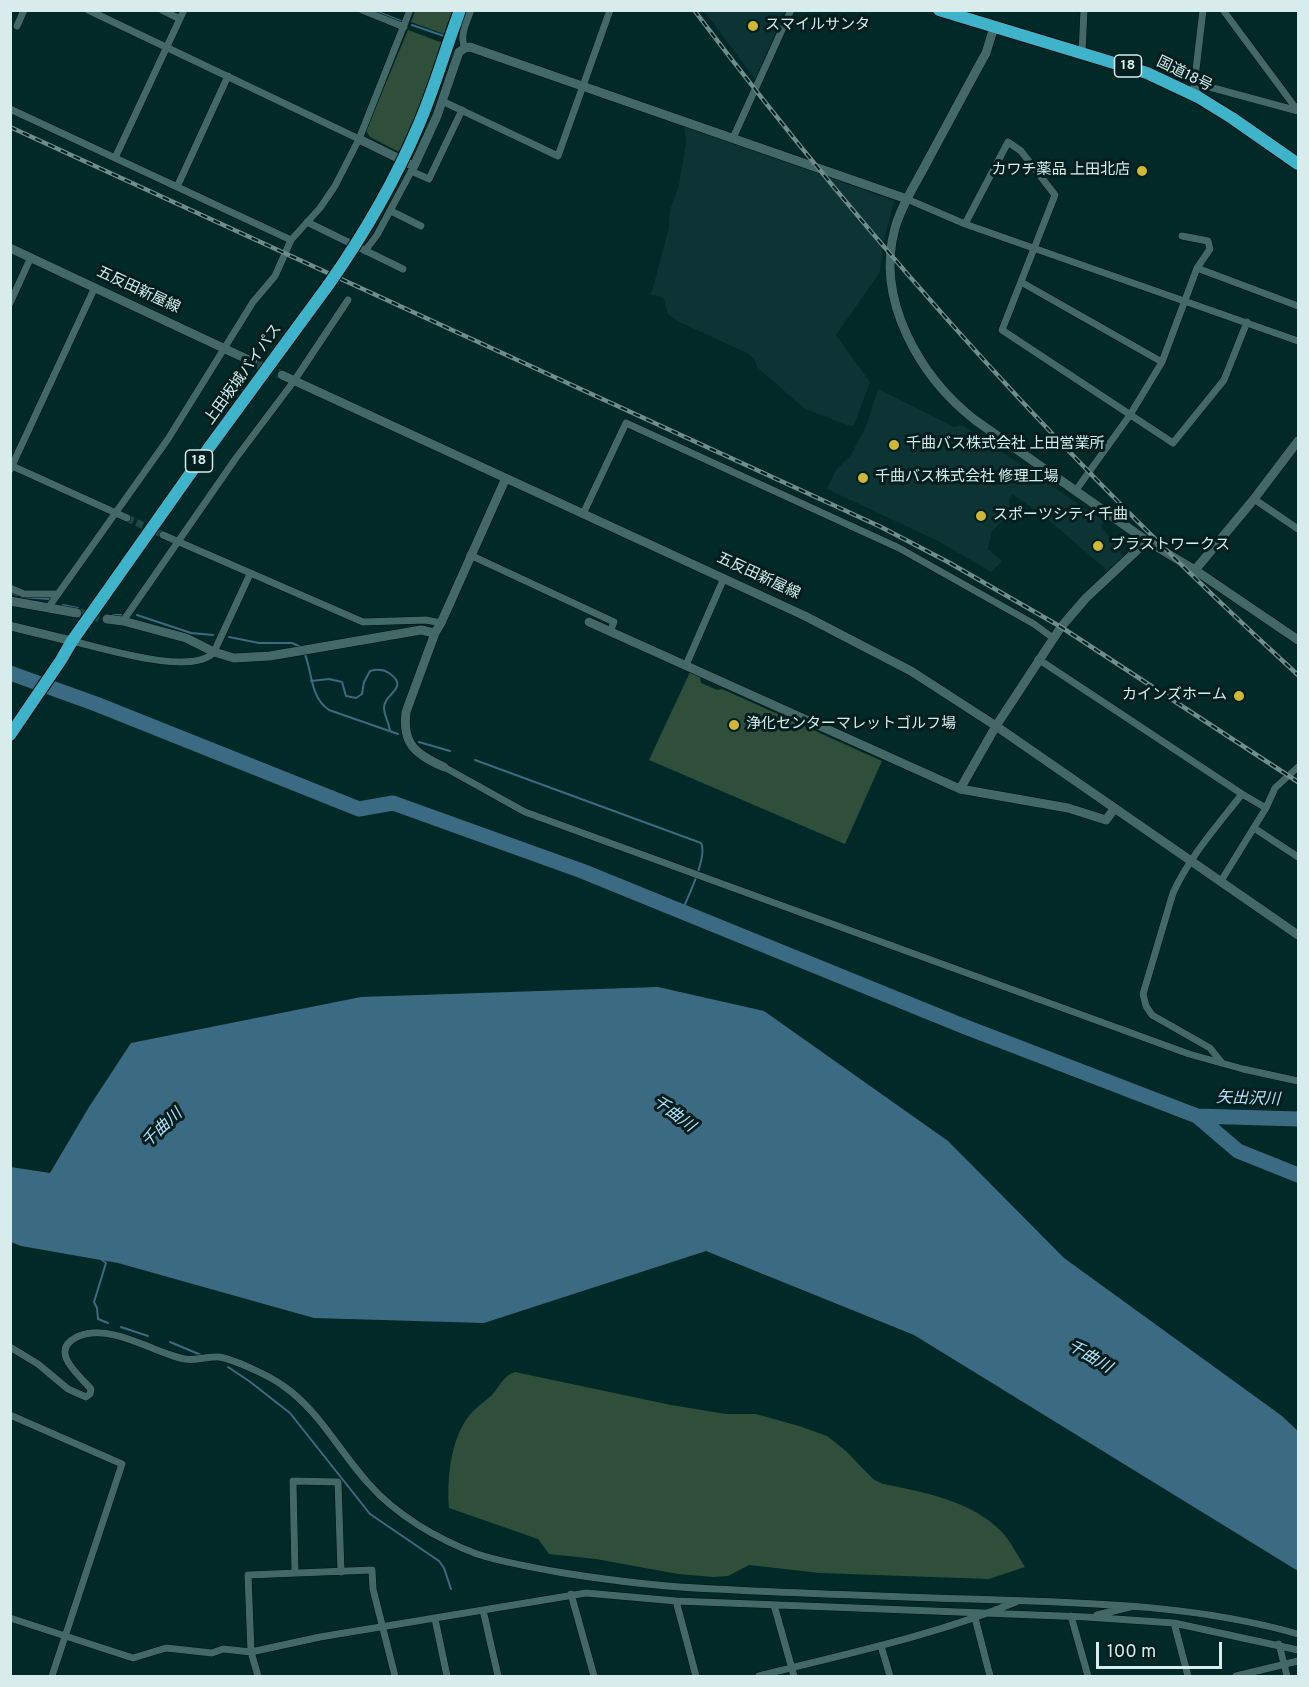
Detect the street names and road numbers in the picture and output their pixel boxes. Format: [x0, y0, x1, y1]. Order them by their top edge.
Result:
street label: 国道18号 [1153, 54, 1215, 96]
road number: 18 [1114, 55, 1142, 77]
street label: 五反田新屋線 [93, 264, 183, 318]
street label: 上田坂城バイパス [201, 321, 287, 429]
road number: 18 [186, 450, 212, 472]
street label: 五反田新屋線 [713, 550, 803, 604]

